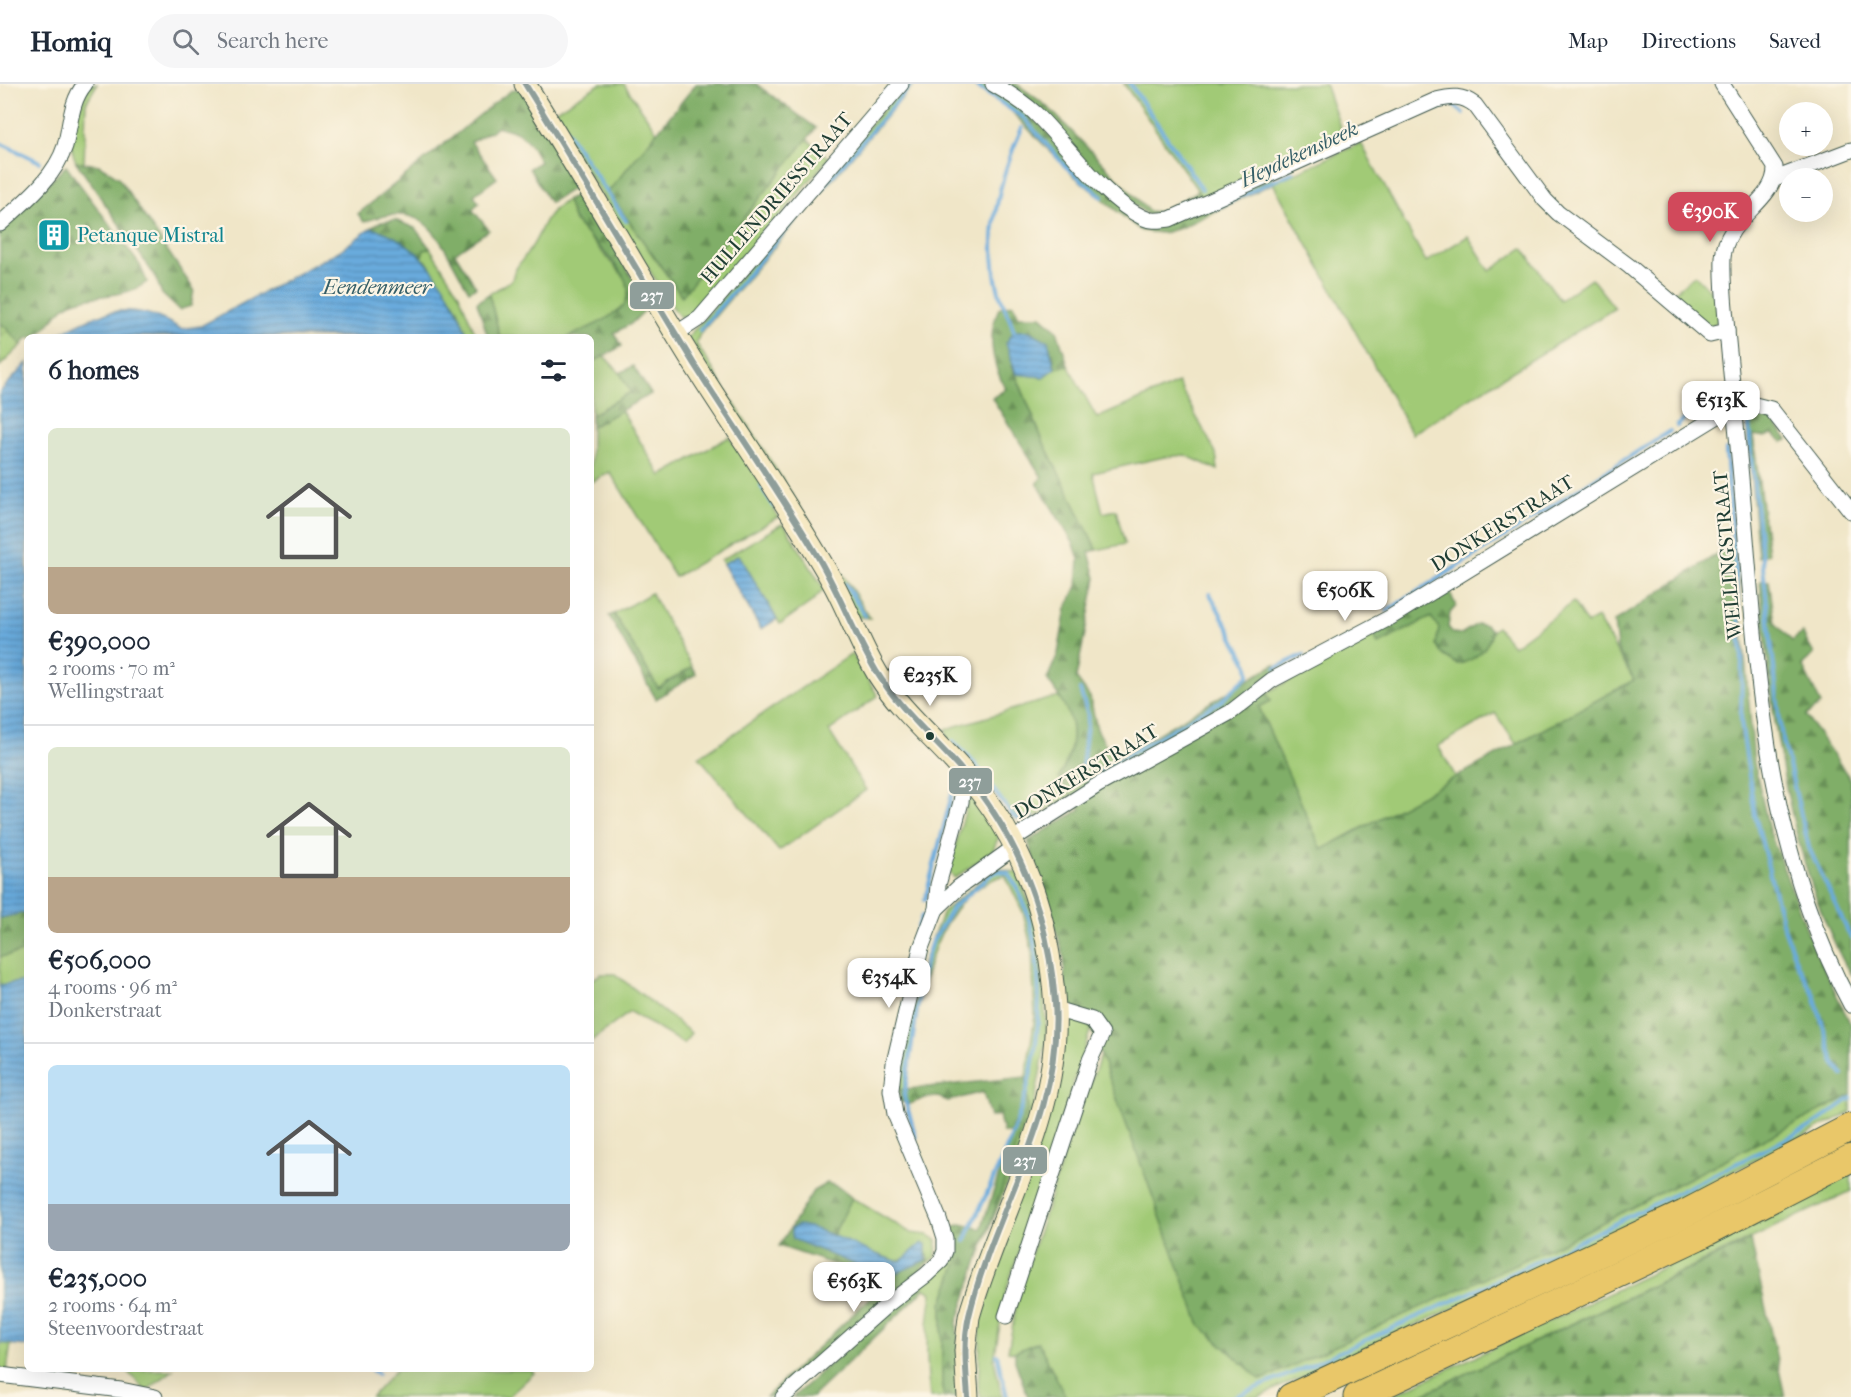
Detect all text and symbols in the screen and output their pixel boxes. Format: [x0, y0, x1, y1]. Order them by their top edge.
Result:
search box [148, 14, 568, 68]
text: Homiq [30, 25, 112, 58]
icon: search [169, 25, 202, 58]
text: Search here [217, 28, 328, 54]
text: Map [1568, 29, 1608, 53]
text: Directions [1641, 29, 1736, 53]
text: Saved [1769, 29, 1821, 53]
map controls [1779, 102, 1833, 222]
button: + [1779, 102, 1833, 156]
street label: HULLENDRIESSTRAAT [696, 107, 858, 289]
water label: Heydekensbeek [1235, 116, 1362, 192]
button: − [1779, 168, 1833, 222]
pin: €390K [1668, 192, 1752, 243]
text: €390K [1682, 200, 1738, 223]
building icon: Petanque Mistral [36, 217, 72, 253]
place label: Petanque Mistral [77, 224, 225, 247]
water label: Eendenmeer [321, 275, 433, 299]
line badge: 237 [629, 281, 675, 310]
text: 237 [641, 286, 664, 306]
icon: filters [537, 354, 570, 387]
text: 6 homes [48, 355, 139, 386]
pin: €513K [1679, 381, 1763, 432]
text: €513K [1696, 389, 1746, 412]
icon: home [255, 467, 363, 575]
street label: WELLINGSTRAAT [1709, 469, 1746, 642]
street label: DONKERSTRAAT [1426, 470, 1579, 577]
pin: €506K [1303, 571, 1387, 622]
text: €506K [1317, 579, 1373, 602]
text: €390,000 [48, 626, 151, 657]
pin: €235K [888, 656, 972, 707]
text: 2 rooms · 70 m² [48, 657, 175, 680]
text: €235K [903, 664, 957, 687]
text: Wellingstraat [48, 680, 164, 703]
street label: DONKERSTRAAT [1010, 719, 1163, 824]
unlabelled marker [924, 730, 936, 742]
line badge: 237 [948, 767, 993, 795]
text: 237 [959, 772, 982, 792]
icon: home [255, 786, 363, 894]
text: €506,000 [48, 945, 151, 976]
pin: €354K [847, 958, 931, 1009]
text: €354K [861, 966, 917, 989]
text: 4 rooms · 96 m² [48, 976, 177, 999]
text: Donkerstraat [48, 999, 162, 1022]
icon: home [255, 1104, 363, 1212]
line badge: 237 [1002, 1146, 1048, 1175]
text: 237 [1014, 1151, 1037, 1171]
pin: €563K [812, 1262, 896, 1313]
text: €235,000 [48, 1263, 147, 1294]
text: €563K [827, 1270, 881, 1293]
text: 2 rooms · 64 m² [48, 1294, 177, 1317]
text: Steenvoordestraat [48, 1317, 204, 1340]

